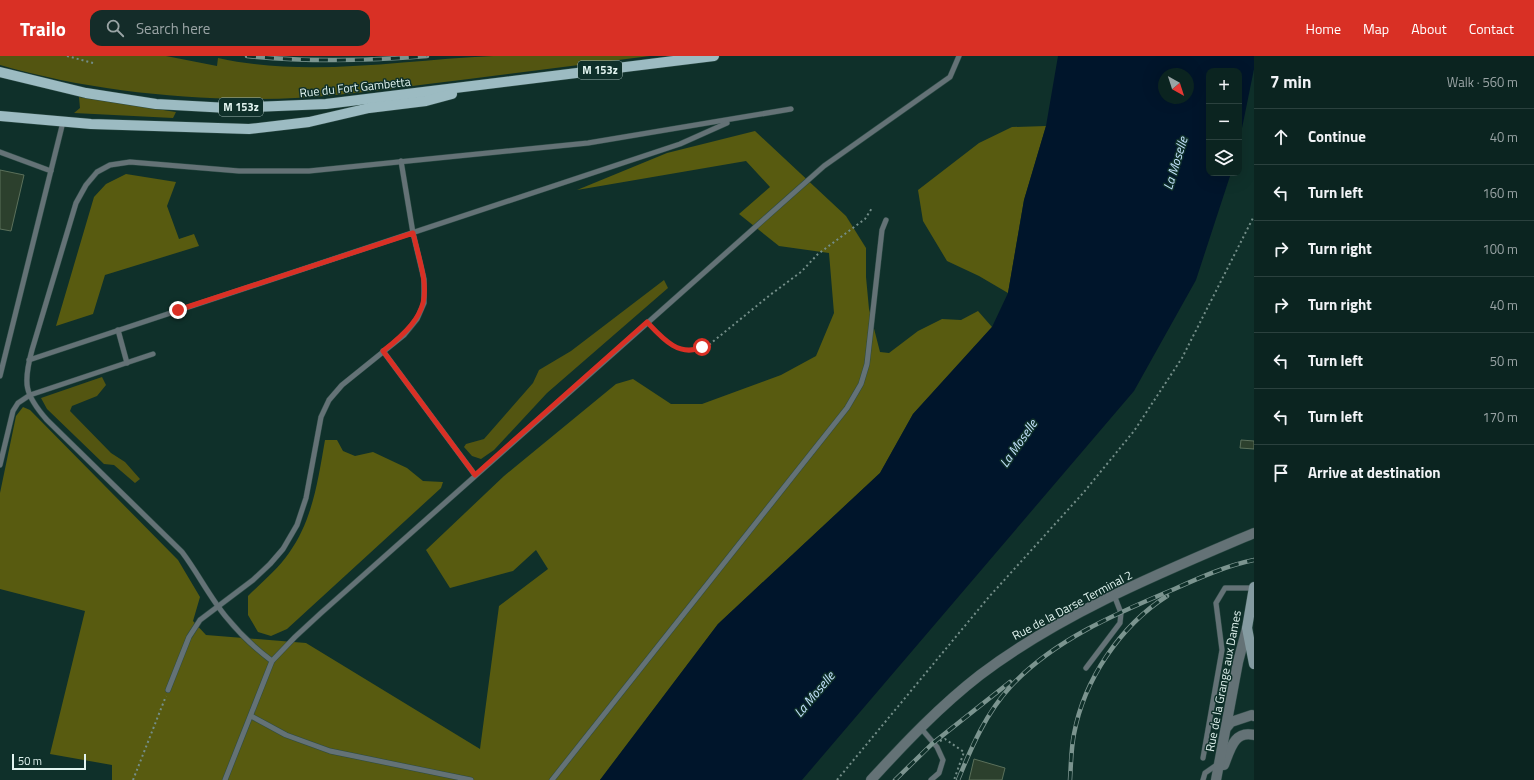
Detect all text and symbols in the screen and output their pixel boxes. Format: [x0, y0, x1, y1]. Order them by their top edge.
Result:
search box [90, 10, 370, 46]
text: Trailo [20, 14, 66, 43]
icon: search [104, 17, 126, 39]
text: Search here [136, 17, 210, 40]
text: Home [1306, 18, 1341, 39]
text: Map [1363, 18, 1389, 39]
text: About [1411, 18, 1447, 39]
text: Contact [1469, 18, 1514, 39]
road number: M 153z [578, 61, 622, 79]
north arrow [1158, 68, 1194, 104]
map controls [1206, 68, 1242, 176]
button: + [1206, 68, 1242, 104]
text: 7 min [1270, 69, 1311, 95]
street label: Rue du Fort Gambetta [299, 72, 411, 102]
text: Walk · 560 m [1447, 72, 1518, 92]
road number: M 153z [219, 98, 263, 116]
button: − [1206, 104, 1242, 140]
text: Continue [1308, 125, 1366, 148]
icon: ahead [1270, 126, 1292, 148]
text: 40 m [1490, 127, 1518, 147]
water label: La Moselle [1157, 133, 1193, 192]
button: layers [1206, 140, 1242, 176]
text: Turn left [1308, 181, 1363, 204]
icon: left [1270, 182, 1292, 204]
text: 160 m [1482, 183, 1518, 203]
text: Turn right [1308, 237, 1372, 260]
icon: right [1270, 238, 1292, 260]
text: 100 m [1482, 239, 1518, 259]
text: Turn right [1308, 293, 1372, 316]
icon: right [1270, 294, 1292, 316]
text: 40 m [1490, 295, 1518, 315]
route end [169, 301, 187, 319]
route start [693, 338, 711, 356]
text: Turn left [1308, 349, 1363, 372]
icon: left [1270, 350, 1292, 372]
text: 50 m [1490, 351, 1518, 371]
text: Turn left [1308, 405, 1363, 428]
icon: left [1270, 406, 1292, 428]
text: 170 m [1482, 407, 1518, 427]
water label: La Moselle [994, 414, 1042, 471]
text: Arrive at destination [1308, 461, 1441, 484]
icon: arrive [1270, 462, 1292, 484]
street label: Rue de la Darse Terminal 2 [1008, 565, 1136, 645]
street label: Rue de la Grange aux Dames [1200, 608, 1246, 753]
water label: La Moselle [789, 666, 840, 721]
scale bar [12, 752, 86, 771]
text: 50 m [18, 753, 42, 769]

